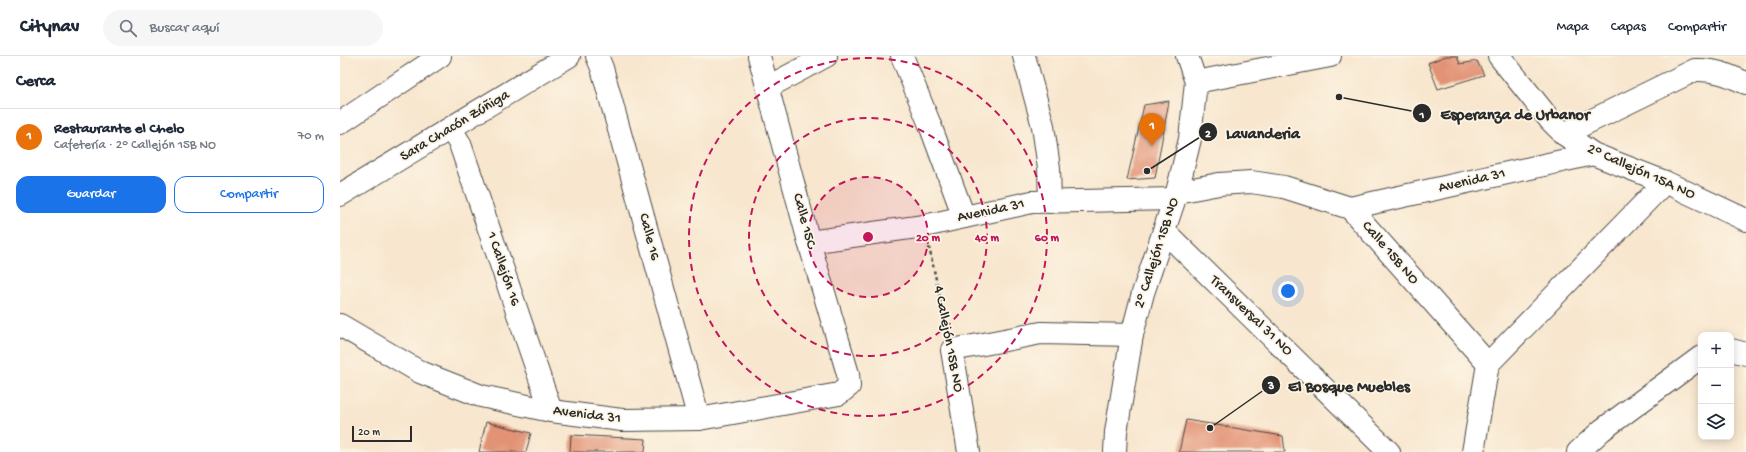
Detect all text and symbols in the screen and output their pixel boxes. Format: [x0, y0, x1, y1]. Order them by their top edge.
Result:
search box [103, 10, 383, 46]
text: Citynav [20, 16, 79, 39]
icon: search [117, 17, 139, 39]
text: Buscar aquí [149, 19, 220, 37]
text: Mapa [1557, 19, 1589, 36]
text: Capas [1611, 19, 1646, 36]
text: Compartir [1668, 19, 1726, 36]
text: Cerca [16, 72, 55, 92]
street label: Sara Chacón Zúñiga [397, 86, 514, 166]
callout: Esperanza de Urbanor [1412, 99, 1597, 127]
text: Esperanza de Urbanor [1440, 107, 1592, 126]
text: 1 [1419, 109, 1425, 123]
pin: 1 [1139, 113, 1165, 146]
callout: Lavanderia [1198, 118, 1308, 146]
text: Restaurante el Chelo [54, 120, 184, 138]
text: Lavanderia [1226, 126, 1301, 145]
text: 2 [1205, 128, 1211, 142]
text: 1 [26, 129, 32, 144]
text: 70 m [298, 129, 324, 144]
text: Cafetería · 2° Callejón 15B NO [54, 138, 216, 153]
street label: 2° Callejón 15A NO [1584, 140, 1698, 204]
street label: Avenida 31 [1437, 165, 1507, 197]
button: Guardar [16, 176, 166, 213]
button: Compartir [174, 176, 324, 213]
street label: Calle 15C [788, 191, 820, 251]
street label: Avenida 31 [956, 195, 1026, 227]
street label: 2° Callejón 15B NO [1131, 195, 1183, 311]
street label: Calle 16 [634, 211, 664, 263]
street label: Calle 15B NO [1358, 218, 1422, 288]
street label: 1 Callejón 16 [482, 229, 524, 309]
centre of rings [861, 230, 875, 244]
text: 20 m [916, 232, 941, 246]
text: 40 m [974, 232, 999, 246]
text: 60 m [1035, 232, 1060, 246]
street label: Transversal 31 NO [1205, 271, 1296, 360]
your location [1278, 281, 1298, 301]
street label: 4 Callejón 15B NO [929, 284, 967, 394]
map controls [1698, 332, 1734, 440]
button: + [1698, 332, 1734, 368]
button: − [1698, 368, 1734, 404]
callout: El Bosque Muebles [1261, 371, 1418, 399]
text: El Bosque Muebles [1288, 379, 1411, 398]
text: 3 [1267, 380, 1274, 394]
street label: Avenida 31 [552, 402, 622, 428]
button: layers [1698, 404, 1734, 440]
scale bar [352, 424, 412, 443]
text: 20 m [358, 427, 380, 439]

